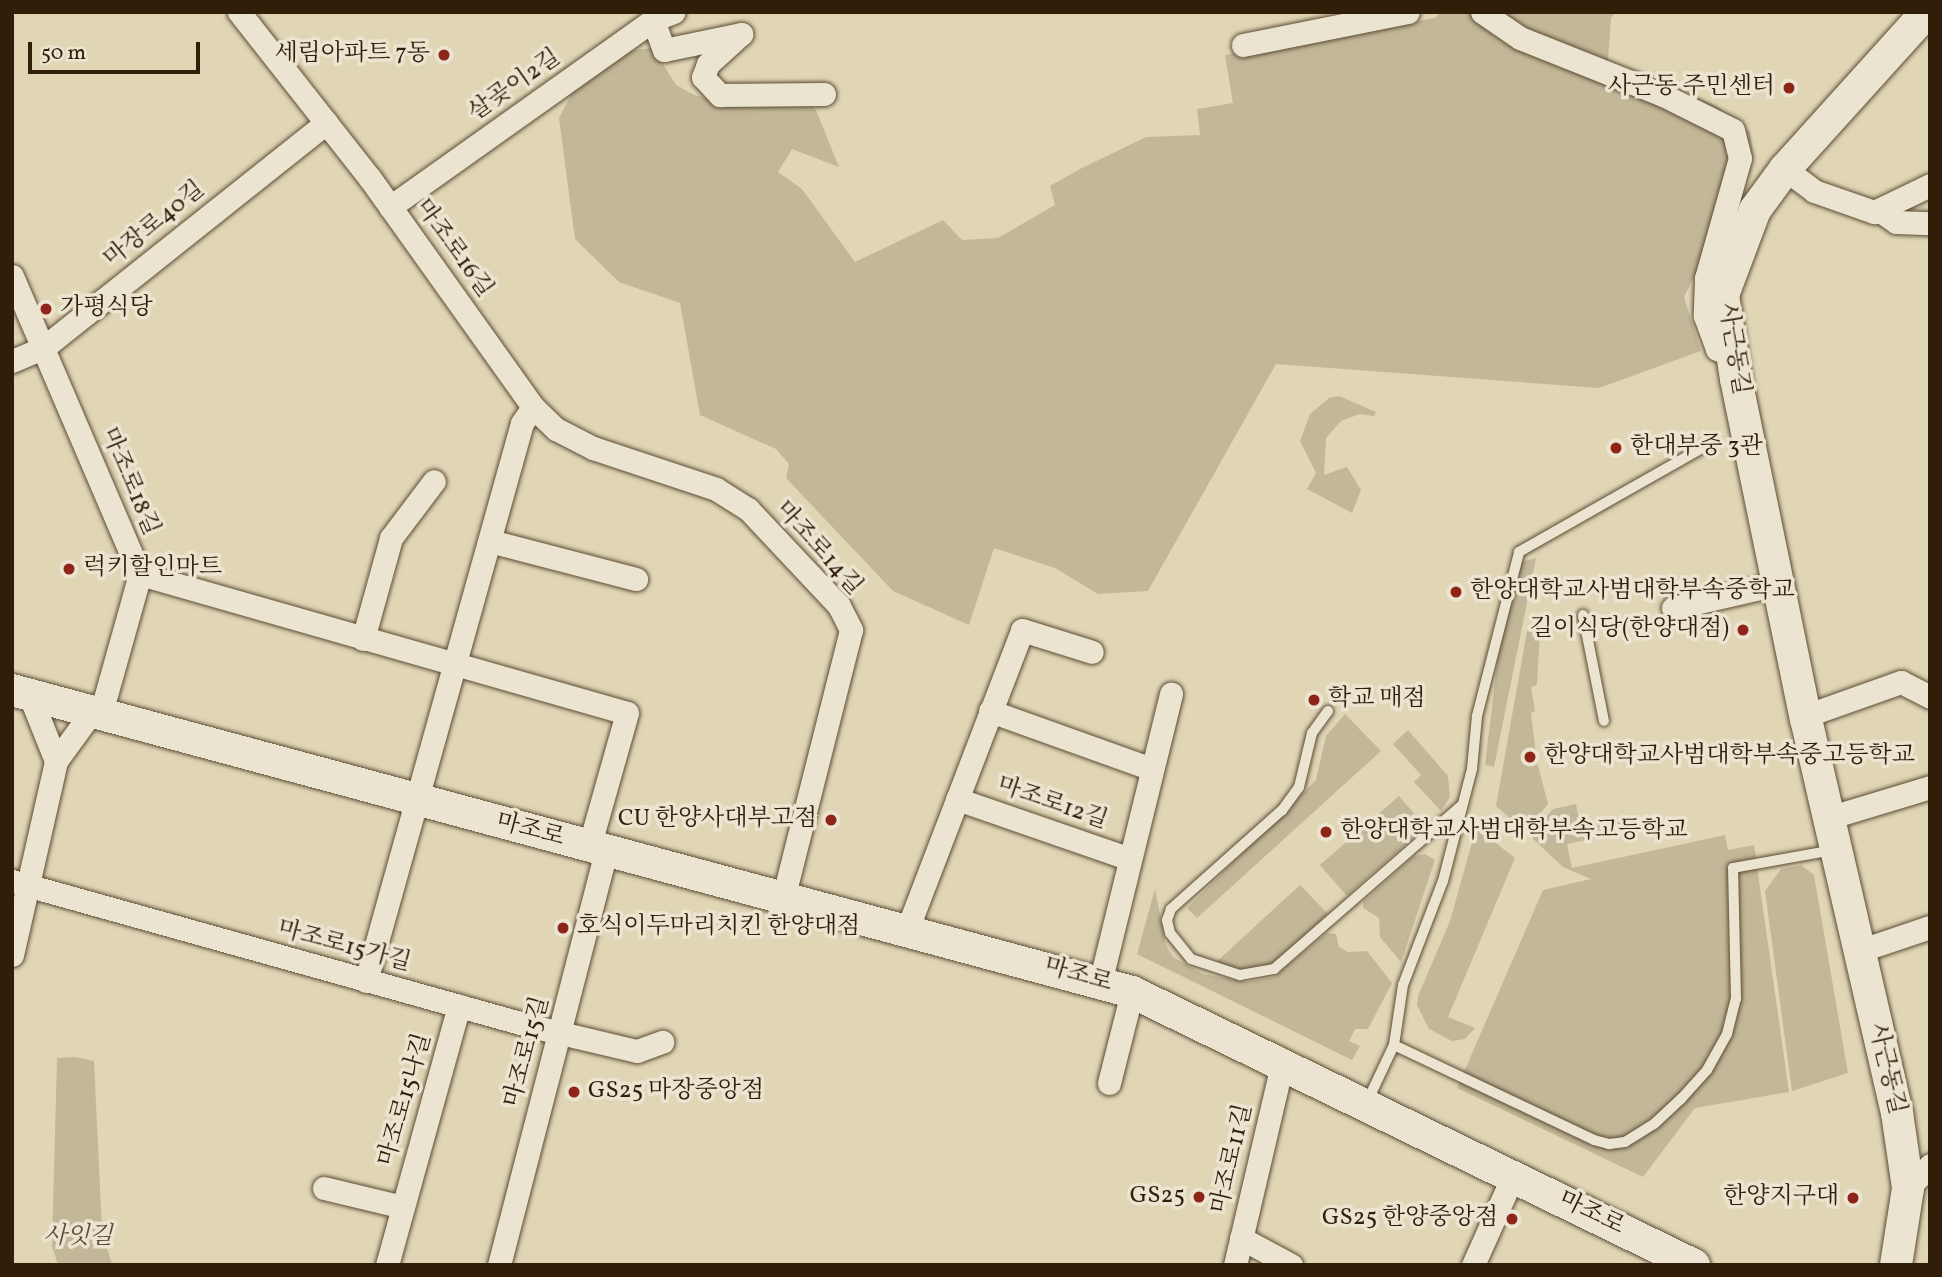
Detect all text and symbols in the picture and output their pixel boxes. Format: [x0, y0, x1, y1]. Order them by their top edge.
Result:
scale bar [32, 28, 203, 72]
text: 50 m [41, 39, 86, 68]
place label: 세림아파트 7동 [274, 41, 430, 69]
street label: 살곶이2길 [463, 44, 567, 128]
marker: 세림아파트 7동 [436, 47, 452, 63]
place label: 사근동 주민센터 [1608, 74, 1775, 102]
marker: 사근동 주민센터 [1781, 80, 1797, 96]
street label: 마장로40길 [99, 176, 211, 274]
street label: 마조로16길 [408, 194, 498, 304]
place label: 가평식당 [60, 295, 153, 323]
marker: 가평식당 [38, 301, 54, 317]
street label: 사근동길 [1712, 301, 1754, 397]
street label: 마조로18길 [93, 424, 165, 540]
place label: 한대부중 3관 [1630, 434, 1763, 462]
marker: 한대부중 3관 [1608, 440, 1624, 456]
street label: 마조로14길 [768, 496, 868, 602]
place label: 럭키할인마트 [83, 555, 222, 583]
marker: 럭키할인마트 [61, 561, 77, 577]
place label: 한양대학교사범대학부속중학교 [1470, 578, 1795, 606]
marker: 한양대학교사범대학부속중학교 [1448, 584, 1464, 600]
place label: 길이식당(한양대점) [1530, 616, 1729, 644]
marker: 길이식당(한양대점) [1735, 622, 1751, 638]
place label: 학교 매점 [1328, 686, 1426, 714]
marker: 학교 매점 [1306, 692, 1322, 708]
place label: 한양대학교사범대학부속중고등학교 [1544, 743, 1915, 771]
marker: 한양대학교사범대학부속중고등학교 [1522, 749, 1538, 765]
street label: 마조로12길 [993, 772, 1111, 836]
place label: CU 한양사대부고점 [618, 806, 817, 834]
street label: 마조로 [493, 808, 567, 854]
marker: CU 한양사대부고점 [823, 812, 839, 828]
place label: 한양대학교사범대학부속고등학교 [1340, 818, 1688, 846]
marker: 한양대학교사범대학부속고등학교 [1318, 824, 1334, 840]
place label: 호식이두마리치킨 한양대점 [577, 914, 860, 942]
street label: 마조로15가길 [274, 915, 414, 979]
marker: 호식이두마리치킨 한양대점 [555, 920, 571, 936]
street label: 마조로 [1041, 953, 1115, 999]
street label: 마조로15길 [499, 993, 557, 1111]
street label: 사근동길 [1862, 1021, 1910, 1117]
street label: 마조로15나길 [373, 1030, 439, 1170]
place label: GS25 마장중앙점 [588, 1078, 764, 1106]
marker: GS25 마장중앙점 [566, 1084, 582, 1100]
street label: 마조로11길 [1206, 1102, 1260, 1216]
place label: GS25 [1130, 1183, 1185, 1211]
place label: 한양지구대 [1723, 1184, 1839, 1212]
street label: 마조로 [1553, 1186, 1629, 1242]
marker: GS25 [1191, 1189, 1207, 1205]
marker: 한양지구대 [1845, 1190, 1861, 1206]
place label: GS25 한양중앙점 [1322, 1205, 1498, 1233]
marker: GS25 한양중앙점 [1504, 1211, 1520, 1227]
park label: 사잇길 [43, 1224, 113, 1252]

